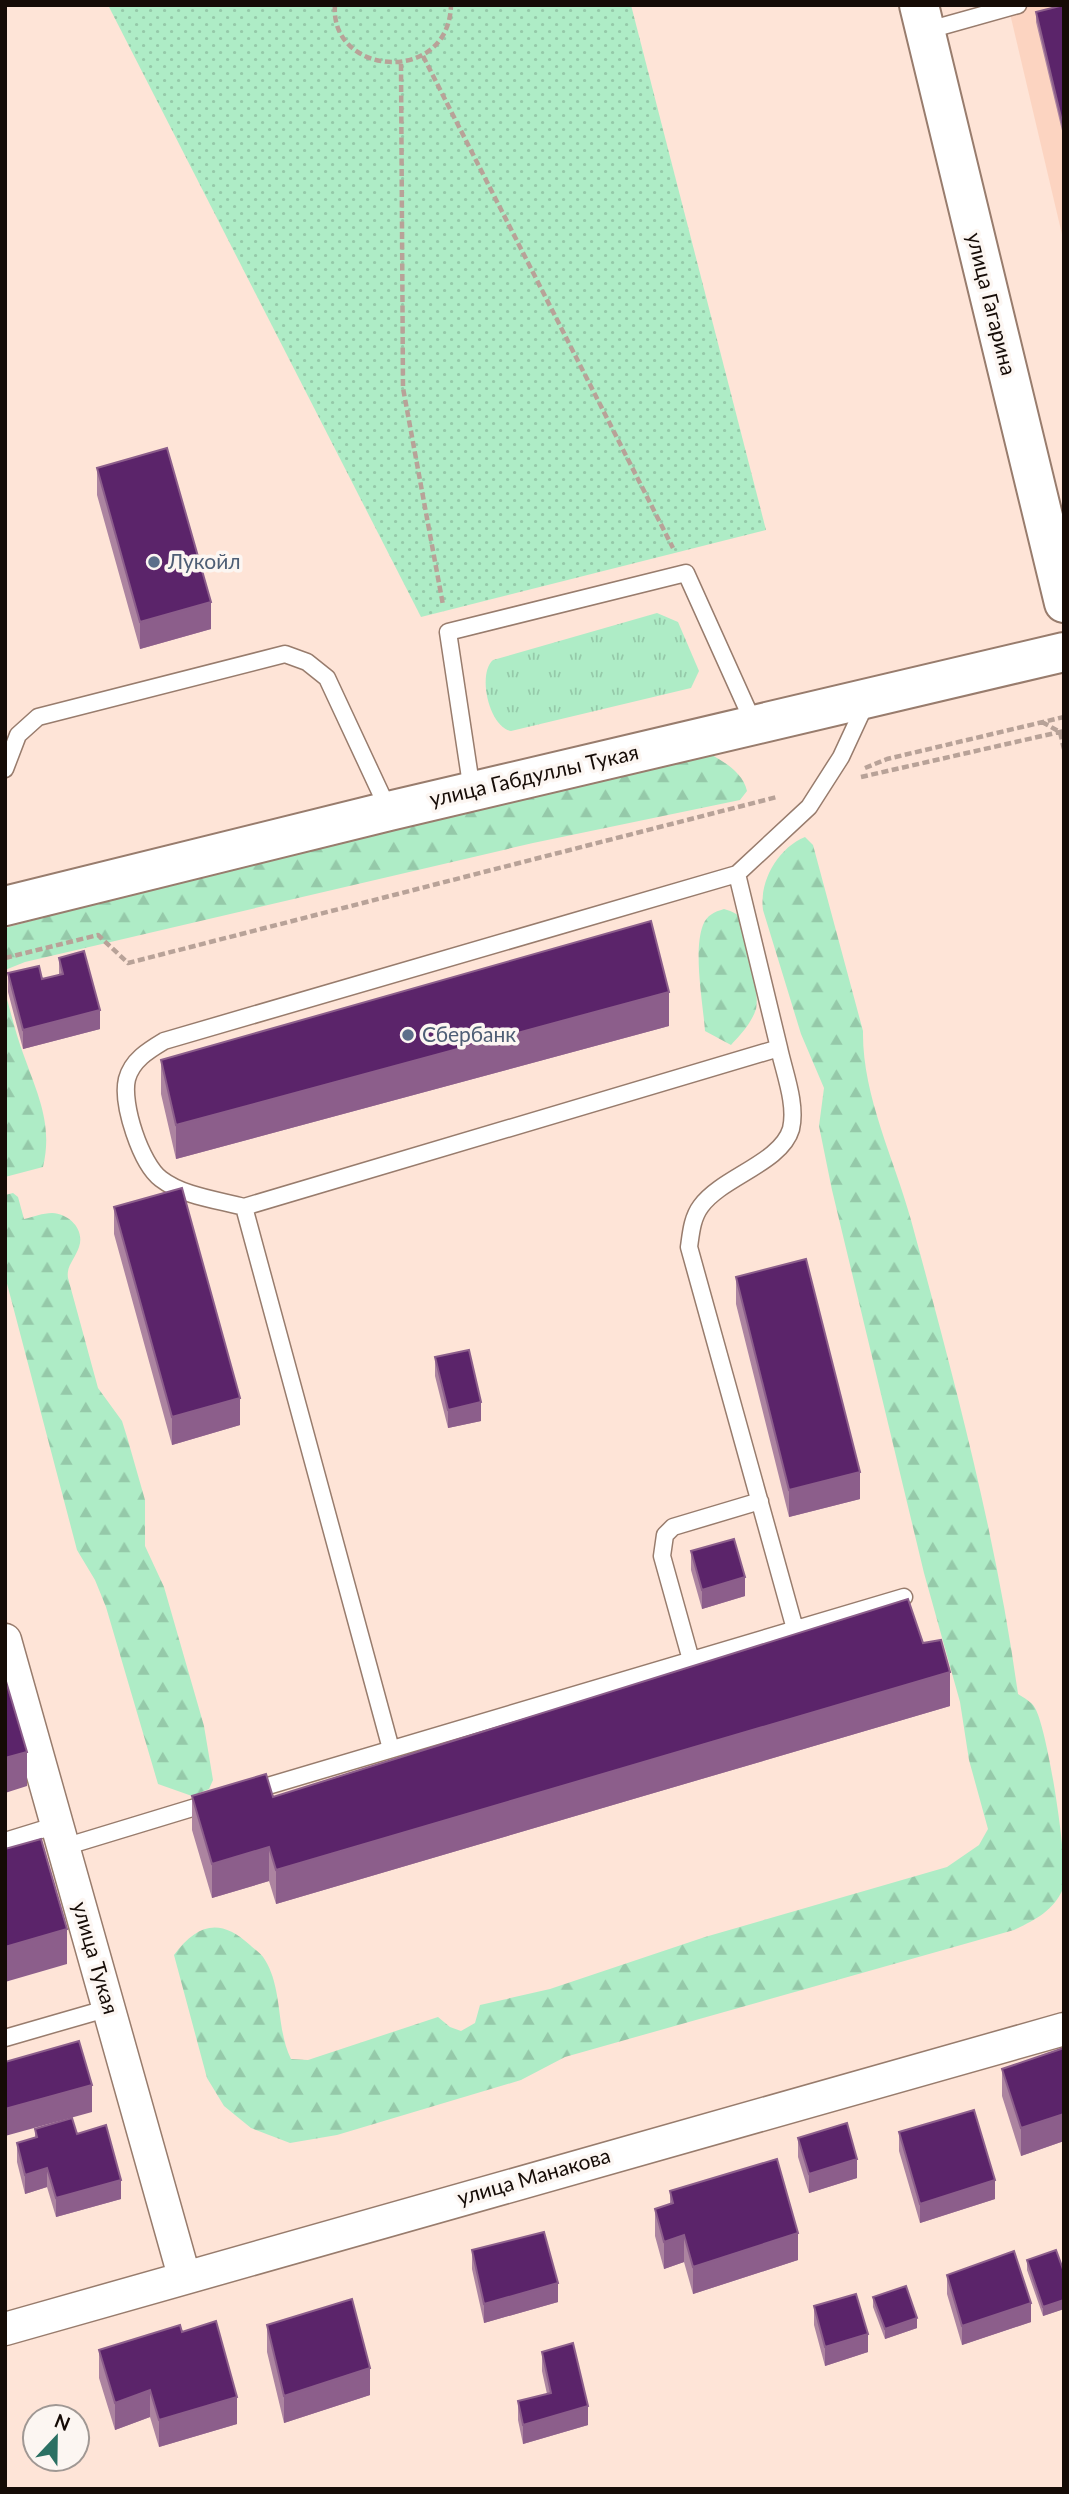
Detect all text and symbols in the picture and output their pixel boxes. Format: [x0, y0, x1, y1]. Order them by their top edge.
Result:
street label: улица Гагарина [963, 230, 1022, 378]
place label: Лукойл [167, 548, 241, 573]
marker: Лукойл [146, 554, 162, 570]
street label: улица Габдуллы Тукая [427, 738, 641, 811]
place label: Сбербанк [422, 1021, 516, 1046]
marker: Сбербанк [400, 1027, 416, 1043]
street label: улица Тукая [68, 1898, 124, 2017]
street label: улица Манакова [454, 2142, 613, 2209]
north arrow [21, 2403, 91, 2473]
text: N [51, 2408, 74, 2435]

